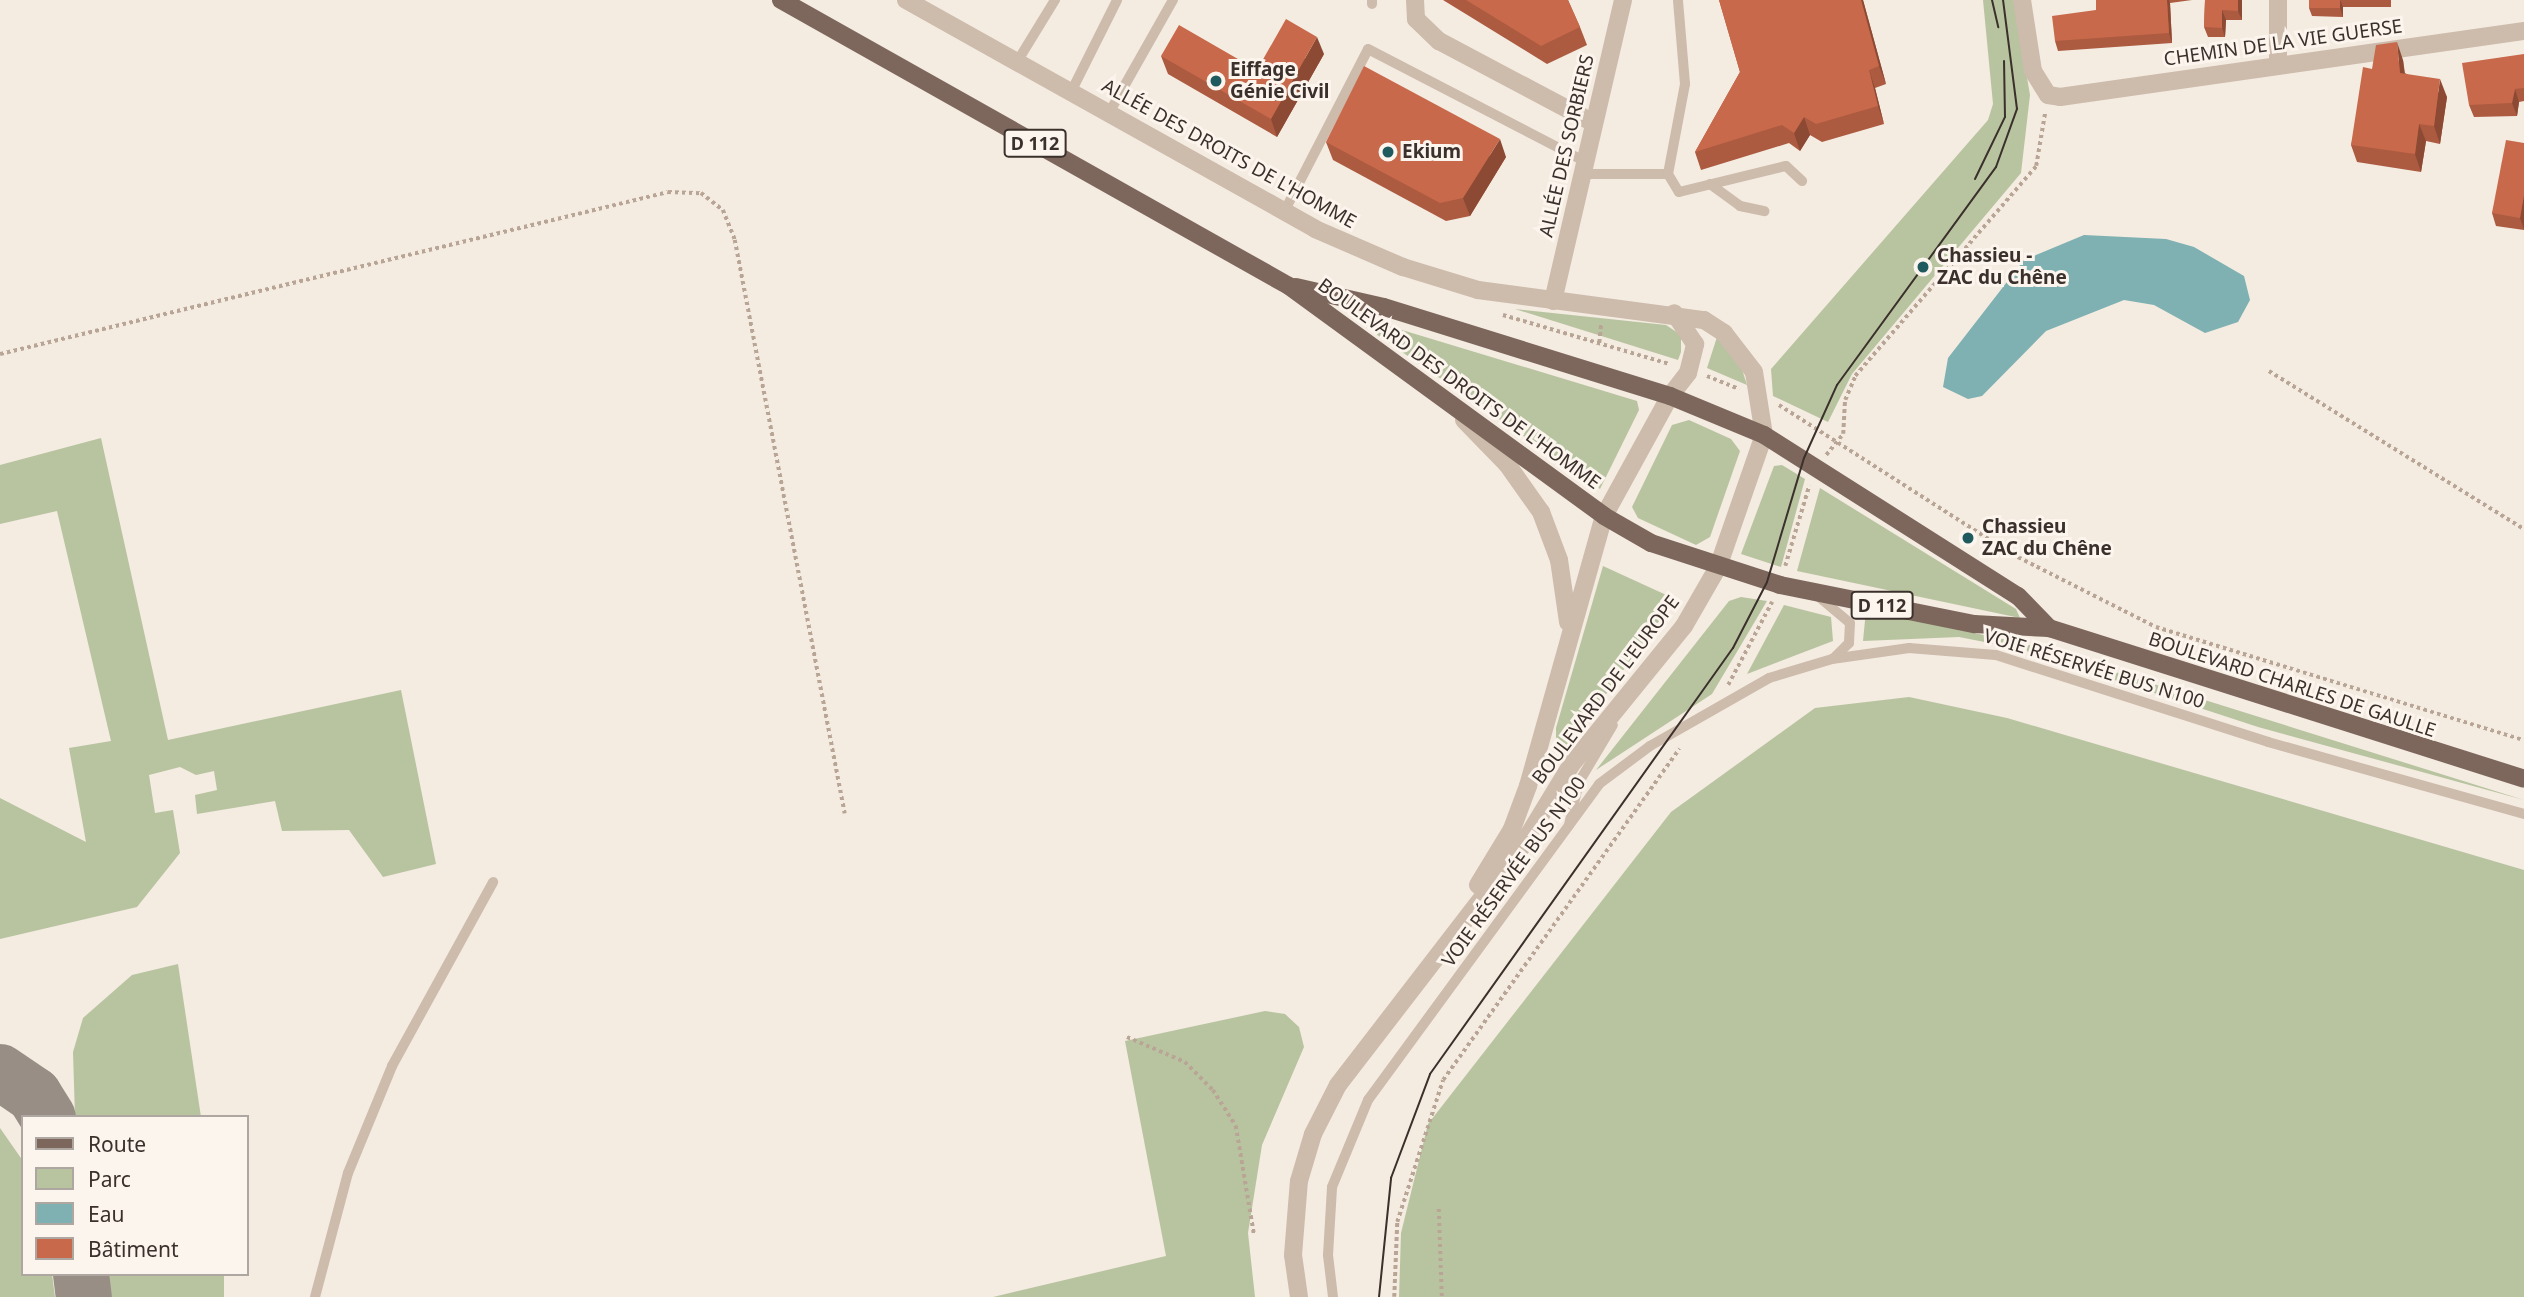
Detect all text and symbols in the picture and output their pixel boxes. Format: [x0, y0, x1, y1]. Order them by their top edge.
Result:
street label: CHEMIN DE LA VIE GUERSE [2162, 15, 2404, 71]
street label: ALLÉE DES SORBIERS [1535, 53, 1599, 239]
place label: Eiffage Génie Civil [1230, 59, 1329, 103]
marker: Eiffage Génie Civil [1208, 73, 1224, 89]
street label: ALLÉE DES DROITS DE L'HOMME [1098, 74, 1360, 234]
road number: D 112 [1004, 128, 1066, 158]
place label: Ekium [1402, 141, 1461, 163]
marker: Ekium [1380, 144, 1396, 160]
place label: Chassieu - ZAC du Chêne [1937, 245, 2067, 289]
marker: Chassieu - ZAC du Chêne [1915, 259, 1931, 275]
street label: BOULEVARD DES DROITS DE L'HOMME [1313, 274, 1605, 494]
place label: Chassieu ZAC du Chêne [1982, 516, 2112, 560]
marker: Chassieu ZAC du Chêne [1960, 530, 1976, 546]
road number: D 112 [1850, 590, 1913, 620]
street label: BOULEVARD DE L'EUROPE [1528, 591, 1684, 789]
street label: VOIE RÉSERVÉE BUS N100 [1981, 625, 2207, 713]
street label: BOULEVARD CHARLES DE GAULLE [2146, 628, 2438, 742]
street label: VOIE RÉSERVÉE BUS N100 [1437, 773, 1591, 971]
legend [21, 1115, 248, 1276]
text: Route [88, 1130, 146, 1158]
text: Parc [88, 1165, 131, 1193]
text: Eau [88, 1200, 124, 1228]
text: Bâtiment [88, 1235, 178, 1263]

